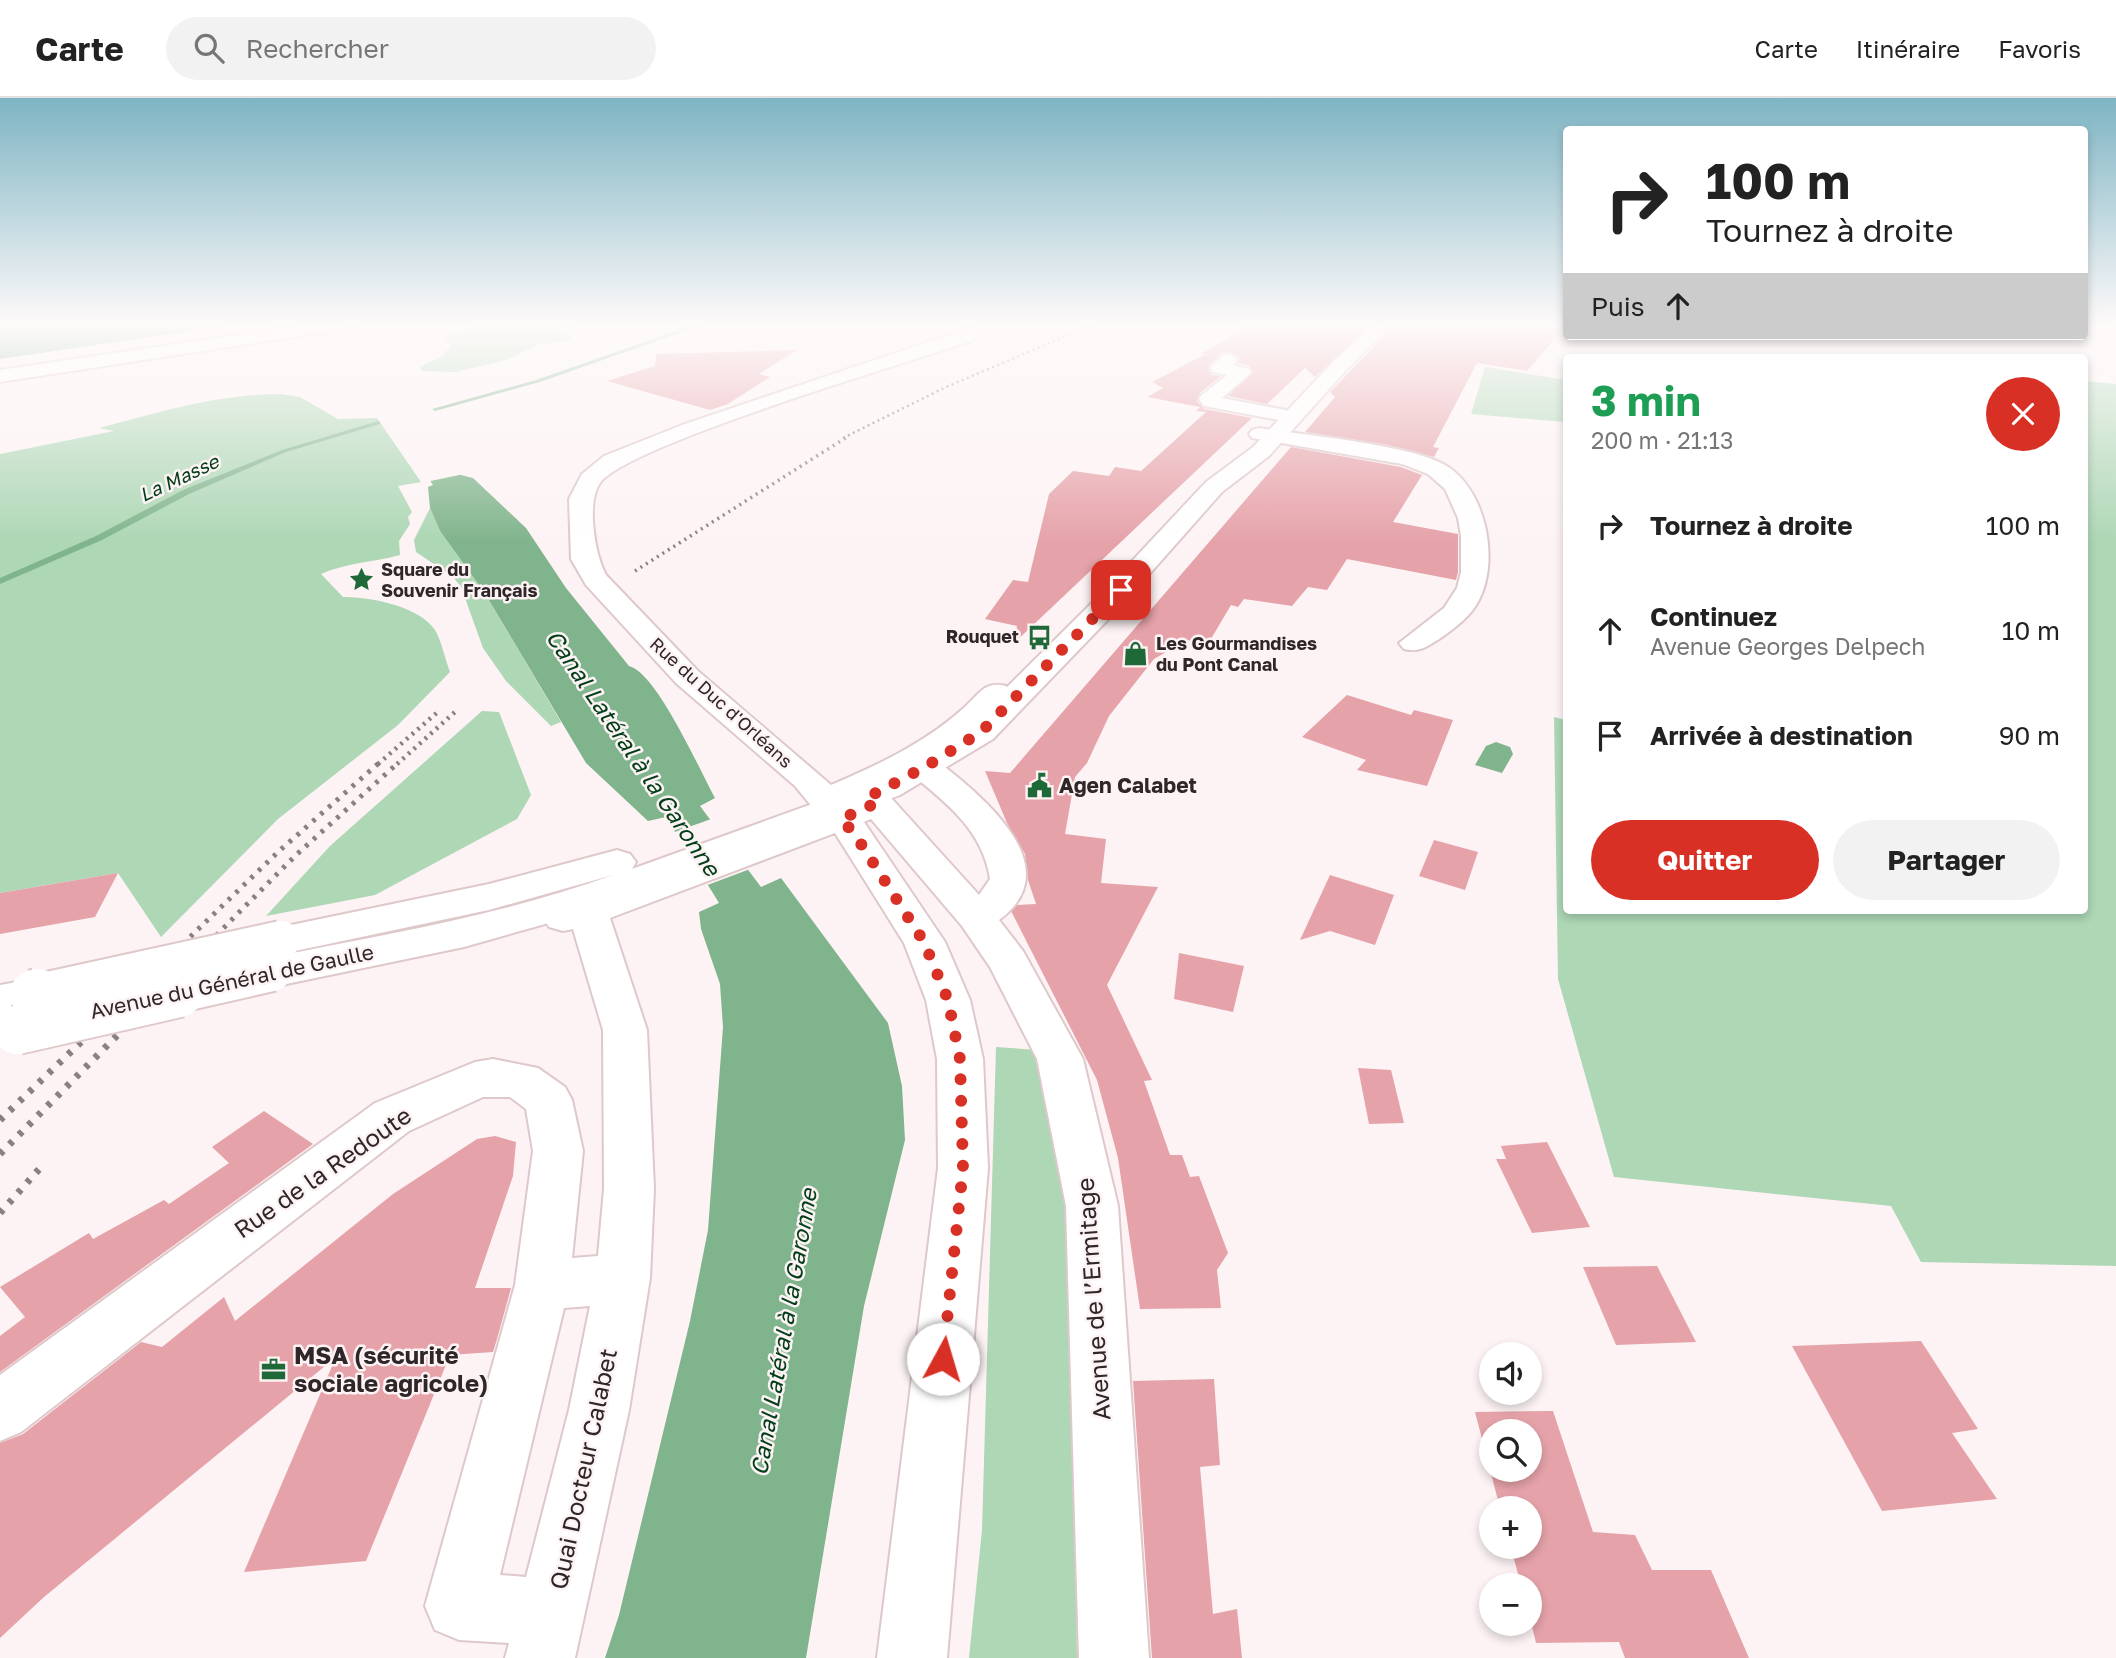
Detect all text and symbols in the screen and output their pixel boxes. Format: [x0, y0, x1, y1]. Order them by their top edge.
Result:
search box [166, 17, 656, 80]
text: Carte [35, 29, 124, 68]
icon: search [190, 29, 228, 67]
text: Rechercher [246, 33, 389, 64]
text: Carte [1755, 34, 1818, 63]
text: Itinéraire [1856, 34, 1960, 63]
text: Favoris [1998, 34, 2081, 63]
text: 100 m [1706, 151, 1850, 210]
icon: right [1591, 154, 1682, 245]
text: Tournez à droite [1706, 211, 1954, 249]
icon: ahead [1659, 287, 1697, 325]
text: Puis [1591, 291, 1645, 322]
text: 3 min [1591, 375, 1701, 425]
button: close [1986, 377, 2060, 451]
text: 200 m · 21:13 [1591, 426, 1733, 454]
water label: La Masse [136, 448, 224, 506]
icon: right [1591, 507, 1629, 545]
text: Tournez à droite [1650, 510, 1853, 541]
text: 100 m [1986, 510, 2060, 541]
place label: Square du Souvenir Français [381, 558, 538, 601]
pin [1091, 560, 1151, 620]
place icon: Square du Souvenir Français [347, 566, 375, 594]
icon: arrive [1102, 571, 1140, 609]
text: Continuez [1650, 601, 1777, 632]
icon: ahead [1591, 612, 1629, 650]
text: 10 m [2002, 615, 2060, 646]
bus stop icon: Rouquet [1025, 623, 1053, 651]
water label: Canal Latéral à la Garonne [541, 624, 728, 882]
place label: Rouquet [946, 625, 1019, 647]
street label: Rue du Duc d'Orléans [646, 632, 797, 772]
place label: Les Gourmandises du Pont Canal [1156, 632, 1317, 675]
text: Avenue Georges Delpech [1650, 632, 1925, 660]
shop icon: Les Gourmandises du Pont Canal [1122, 640, 1150, 668]
icon: arrive [1591, 717, 1629, 755]
text: Arrivée à destination [1650, 720, 1913, 751]
text: 90 m [1999, 720, 2060, 751]
public building icon: Agen Calabet [1025, 772, 1053, 800]
place label: Agen Calabet [1059, 772, 1197, 798]
button: Quitter [1591, 820, 1819, 900]
button: Partager [1833, 820, 2060, 900]
street label: Avenue du Général de Gaulle [88, 938, 376, 1024]
street label: Rue de la Redoute [228, 1100, 416, 1244]
street label: Avenue de l’Ermitage [1070, 1177, 1115, 1421]
water label: Canal Latéral à la Garonne [744, 1185, 822, 1477]
position arrow [906, 1322, 980, 1396]
place label: MSA (sécurité sociale agricole) [294, 1340, 488, 1397]
map controls [1479, 1342, 1542, 1636]
button: sound [1479, 1342, 1542, 1405]
street label: Quai Docteur Calabet [543, 1346, 622, 1592]
office icon: MSA (sécurité sociale agricole) [260, 1356, 288, 1384]
button: search [1479, 1419, 1542, 1482]
button: + [1479, 1496, 1542, 1559]
button: − [1479, 1573, 1542, 1636]

